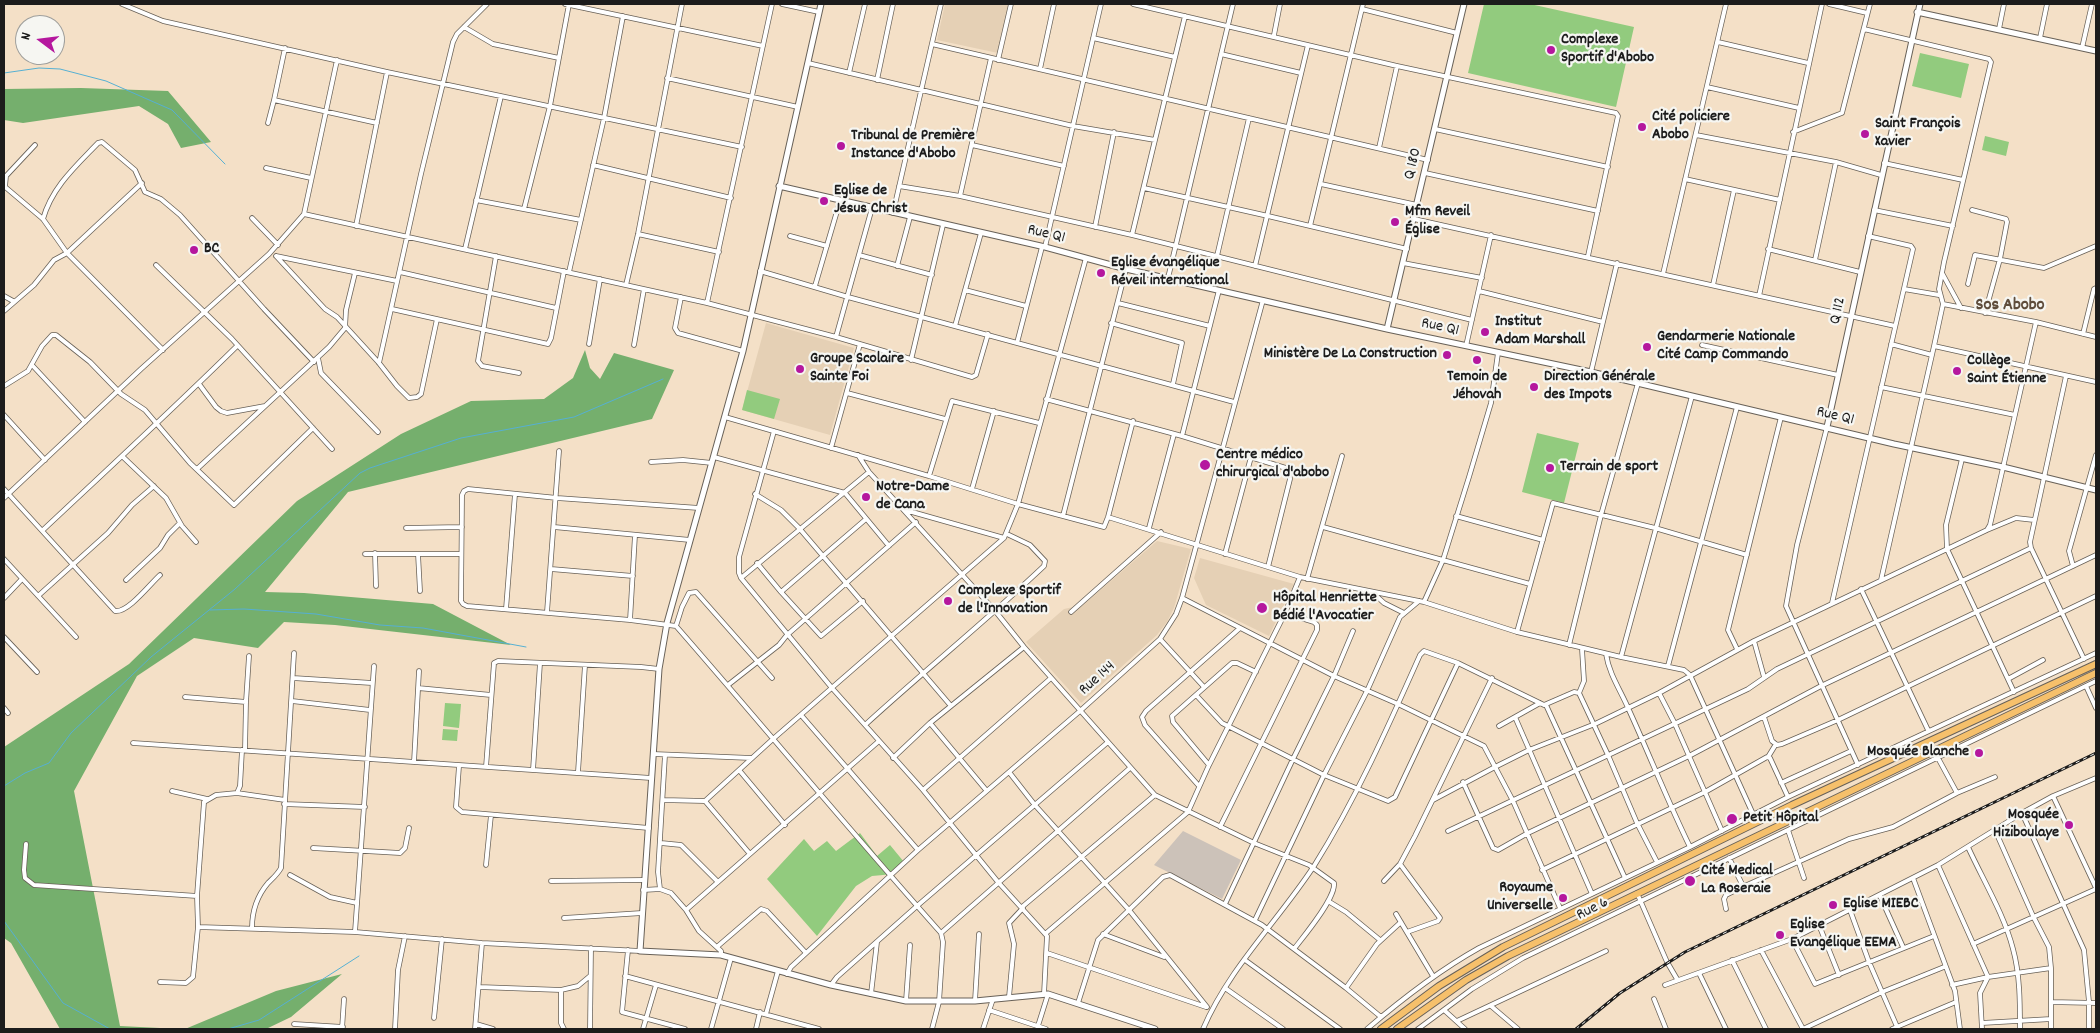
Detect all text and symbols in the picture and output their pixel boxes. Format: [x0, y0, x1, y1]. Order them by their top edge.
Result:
north arrow [15, 15, 65, 65]
text: N [16, 30, 37, 42]
place label: Complexe Sportif d'Abobo [1561, 31, 1654, 69]
marker: Complexe Sportif d'Abobo [1545, 44, 1557, 56]
place label: Cité policiere Abobo [1652, 108, 1730, 146]
place label: Saint François Xavier [1875, 115, 1961, 153]
marker: Cité policiere Abobo [1636, 121, 1648, 133]
place label: Tribunal de Première Instance d'Abobo [851, 127, 975, 165]
marker: Saint François Xavier [1859, 128, 1871, 140]
marker: Tribunal de Première Instance d'Abobo [835, 140, 847, 152]
street label: Q 180 [1401, 146, 1427, 182]
place label: Eglise de Jésus Christ [834, 182, 907, 220]
marker: Eglise de Jésus Christ [818, 195, 830, 207]
place label: Mfm Reveil Église [1405, 203, 1470, 241]
marker: Mfm Reveil Église [1389, 216, 1401, 228]
street label: Rue Q1 [1025, 221, 1067, 249]
place label: BC [204, 240, 219, 260]
marker: BC [188, 244, 200, 256]
place label: Eglise évangélique Réveil international [1111, 254, 1229, 292]
marker: Eglise évangélique Réveil international [1095, 267, 1107, 279]
street label: Q 112 [1827, 296, 1851, 326]
district label: Sos Abobo [1975, 296, 2045, 318]
place label: Institut Adam Marshall [1495, 313, 1585, 351]
street label: Rue Q1 [1419, 315, 1461, 341]
marker: Institut Adam Marshall [1479, 326, 1491, 338]
place label: Gendarmerie Nationale Cité Camp Commando [1657, 328, 1795, 366]
marker: Gendarmerie Nationale Cité Camp Commando [1641, 341, 1653, 353]
place label: Ministère De La Construction [1264, 345, 1437, 365]
marker: Ministère De La Construction [1441, 349, 1453, 361]
place label: Groupe Scolaire Sainte Foi [810, 350, 904, 388]
place label: Collège Saint Étienne [1967, 352, 2046, 390]
marker: Temoin de Jéhovah [1471, 354, 1483, 366]
marker: Groupe Scolaire Sainte Foi [794, 363, 806, 375]
marker: Collège Saint Étienne [1951, 365, 1963, 377]
place label: Temoin de Jéhovah [1447, 368, 1507, 406]
place label: Direction Générale des Impots [1544, 368, 1655, 406]
marker: Direction Générale des Impots [1528, 381, 1540, 393]
street label: Rue Q1 [1814, 403, 1856, 431]
place label: Centre médico chirurgical d'abobo [1216, 446, 1329, 484]
marker: Centre médico chirurgical d'abobo [1198, 458, 1212, 472]
place label: Terrain de sport [1560, 458, 1658, 478]
marker: Terrain de sport [1544, 462, 1556, 474]
place label: Notre-Dame de Cana [876, 478, 949, 516]
marker: Notre-Dame de Cana [860, 491, 872, 503]
place label: Complexe Sportif de l'Innovation [958, 582, 1061, 620]
place label: Hôpital Henriette Bédié l'Avocatier [1273, 589, 1377, 627]
marker: Complexe Sportif de l'Innovation [942, 595, 954, 607]
marker: Hôpital Henriette Bédié l'Avocatier [1255, 601, 1269, 615]
street label: Rue 144 [1076, 658, 1120, 700]
place label: Mosquée Blanche [1867, 743, 1969, 763]
marker: Mosquée Blanche [1973, 747, 1985, 759]
place label: Mosquée Hiziboulaye [1993, 806, 2059, 844]
place label: Petit Hôpital [1743, 809, 1819, 829]
marker: Petit Hôpital [1725, 812, 1739, 826]
marker: Mosquée Hiziboulaye [2063, 819, 2075, 831]
place label: Cité Medical La Roseraie [1701, 862, 1773, 900]
marker: Cité Medical La Roseraie [1683, 874, 1697, 888]
place label: Royaume Universelle [1487, 879, 1553, 917]
marker: Royaume Universelle [1557, 892, 1569, 904]
street label: Rue 6 [1574, 894, 1612, 926]
place label: Eglise MIEBC [1843, 895, 1919, 915]
marker: Eglise MIEBC [1827, 899, 1839, 911]
place label: Eglise Evangélique EEMA [1790, 916, 1897, 954]
marker: Eglise Evangélique EEMA [1774, 929, 1786, 941]

